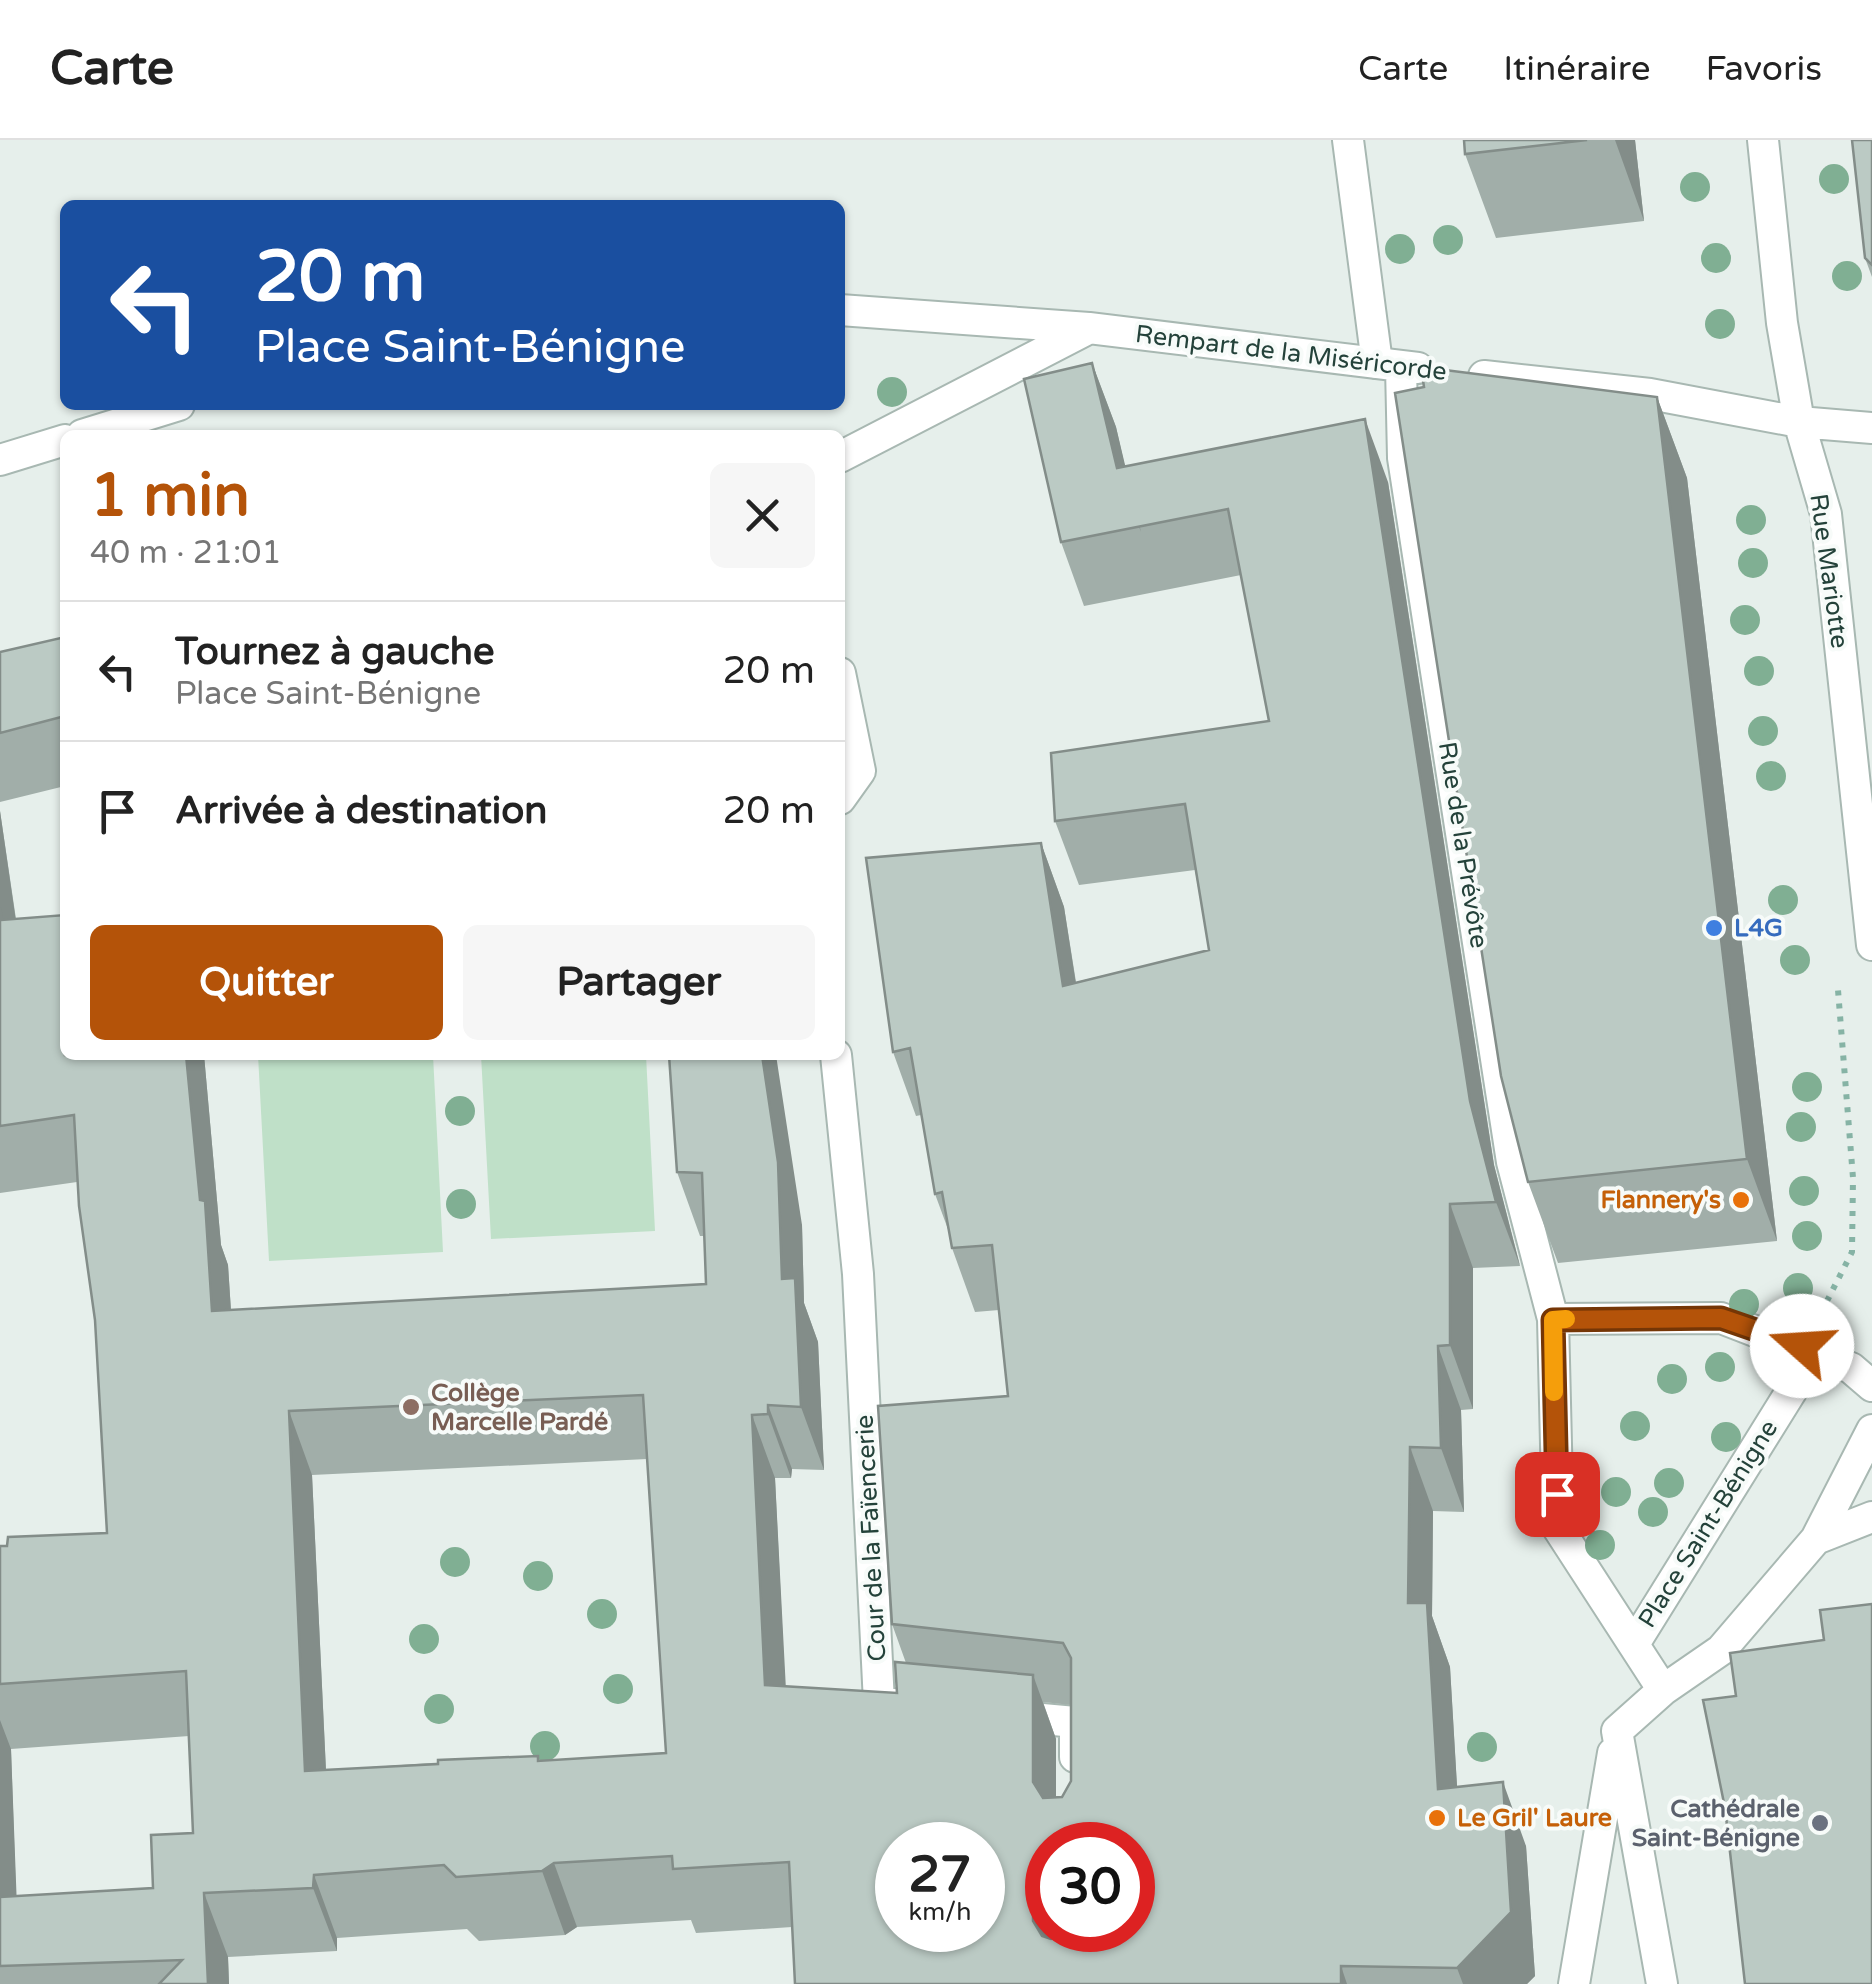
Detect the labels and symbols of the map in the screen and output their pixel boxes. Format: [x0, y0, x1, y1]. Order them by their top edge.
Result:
street label: Rempart de la Miséricorde [1134, 319, 1448, 387]
street label: Rue Mariotte [1803, 492, 1855, 650]
street label: Rue de la Prévôte [1432, 740, 1494, 950]
place label: L4G [1734, 913, 1783, 943]
marker: L4G [1703, 917, 1725, 939]
place label: Flannery's [1601, 1185, 1721, 1215]
marker: Flannery's [1730, 1189, 1752, 1211]
position arrow [1750, 1294, 1854, 1398]
place label: Collège Marcelle Pardé [431, 1378, 608, 1437]
marker: Collège Marcelle Pardé [400, 1396, 422, 1418]
street label: Cour de la Faïencerie [850, 1414, 892, 1662]
street label: Place Saint-Bénigne [1632, 1415, 1784, 1633]
pin [1515, 1452, 1600, 1537]
place label: Cathédrale Saint-Bénigne [1632, 1794, 1800, 1853]
place label: Le Gril' Laure [1457, 1803, 1612, 1833]
marker: Le Gril' Laure [1426, 1807, 1448, 1829]
marker: Cathédrale Saint-Bénigne [1809, 1812, 1831, 1834]
speed limit sign: 30 [1025, 1822, 1155, 1952]

